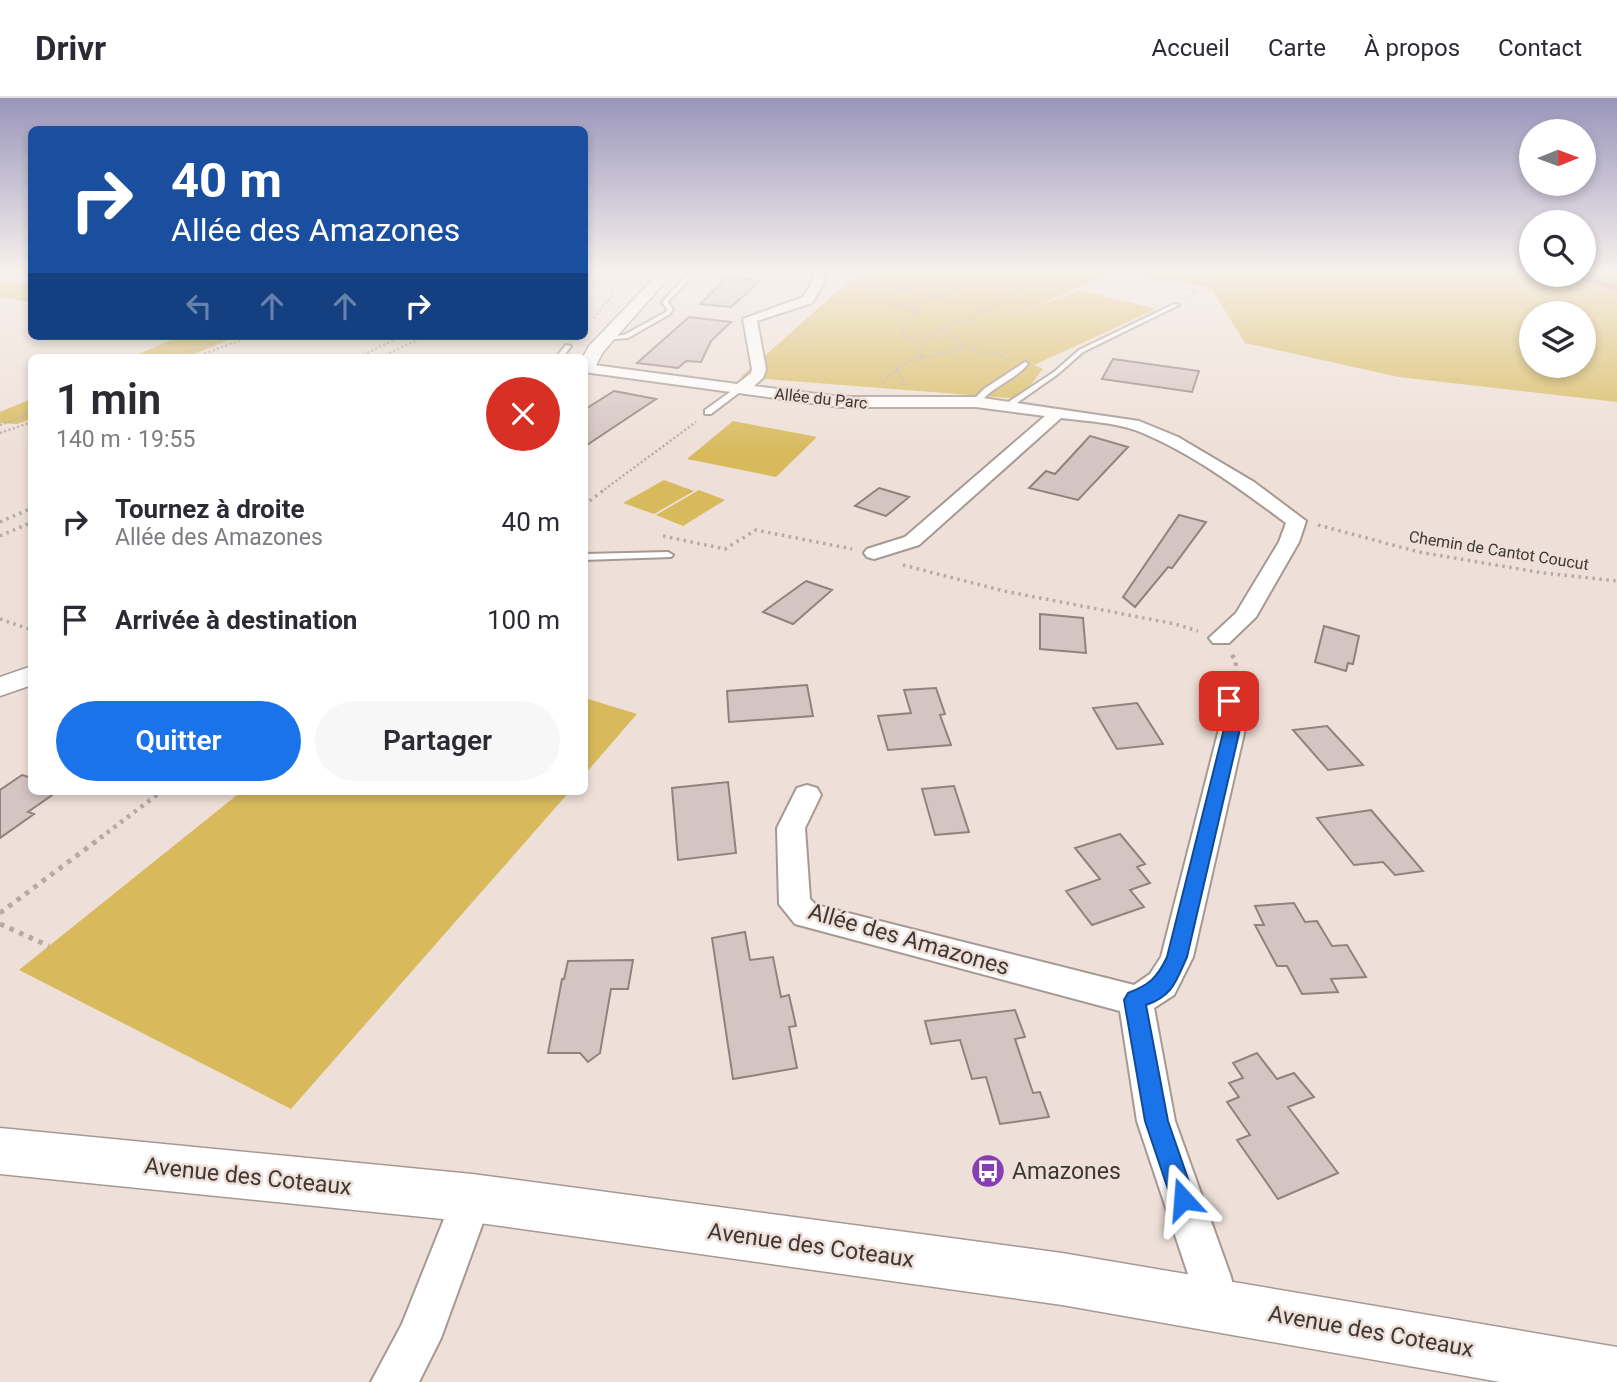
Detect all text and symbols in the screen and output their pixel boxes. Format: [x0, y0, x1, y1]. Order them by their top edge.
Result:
text: Drivr [35, 29, 106, 68]
text: Accueil [1151, 34, 1230, 62]
text: Carte [1268, 34, 1326, 62]
text: À propos [1364, 34, 1460, 62]
text: Contact [1498, 34, 1582, 62]
north arrow [1519, 119, 1596, 196]
map controls [1519, 119, 1596, 378]
text: 40 m [171, 152, 282, 209]
icon: right [56, 154, 147, 245]
button: search [1519, 210, 1596, 287]
text: Allée des Amazones [171, 211, 460, 249]
icon: left [180, 287, 218, 325]
icon: ahead [253, 287, 291, 325]
icon: ahead [326, 287, 364, 325]
icon: right [399, 287, 437, 325]
button: layers [1519, 301, 1596, 378]
text: 1 min [56, 375, 161, 424]
button: close [486, 377, 560, 451]
street label: Allée du Parc [774, 384, 868, 413]
text: 140 m · 19:55 [56, 426, 195, 453]
text: Tournez à droite [115, 494, 305, 524]
icon: right [56, 503, 94, 541]
text: 40 m [502, 507, 560, 537]
text: Allée des Amazones [115, 524, 323, 551]
street label: Chemin de Cantot Coucut [1408, 527, 1590, 574]
icon: arrive [56, 601, 94, 639]
text: Arrivée à destination [115, 605, 357, 635]
text: 100 m [487, 605, 560, 635]
pin [1199, 671, 1259, 731]
icon: arrive [1210, 682, 1248, 720]
button: Quitter [56, 701, 301, 781]
button: Partager [315, 701, 560, 781]
street label: Allée des Amazones [805, 898, 1012, 981]
street label: Avenue des Coteaux [143, 1152, 353, 1201]
bus stop icon: Amazones [969, 1152, 1007, 1190]
place label: Amazones [1012, 1158, 1121, 1185]
position arrow [1146, 1162, 1220, 1236]
street label: Avenue des Coteaux [706, 1218, 916, 1273]
street label: Avenue des Coteaux [1266, 1300, 1476, 1363]

